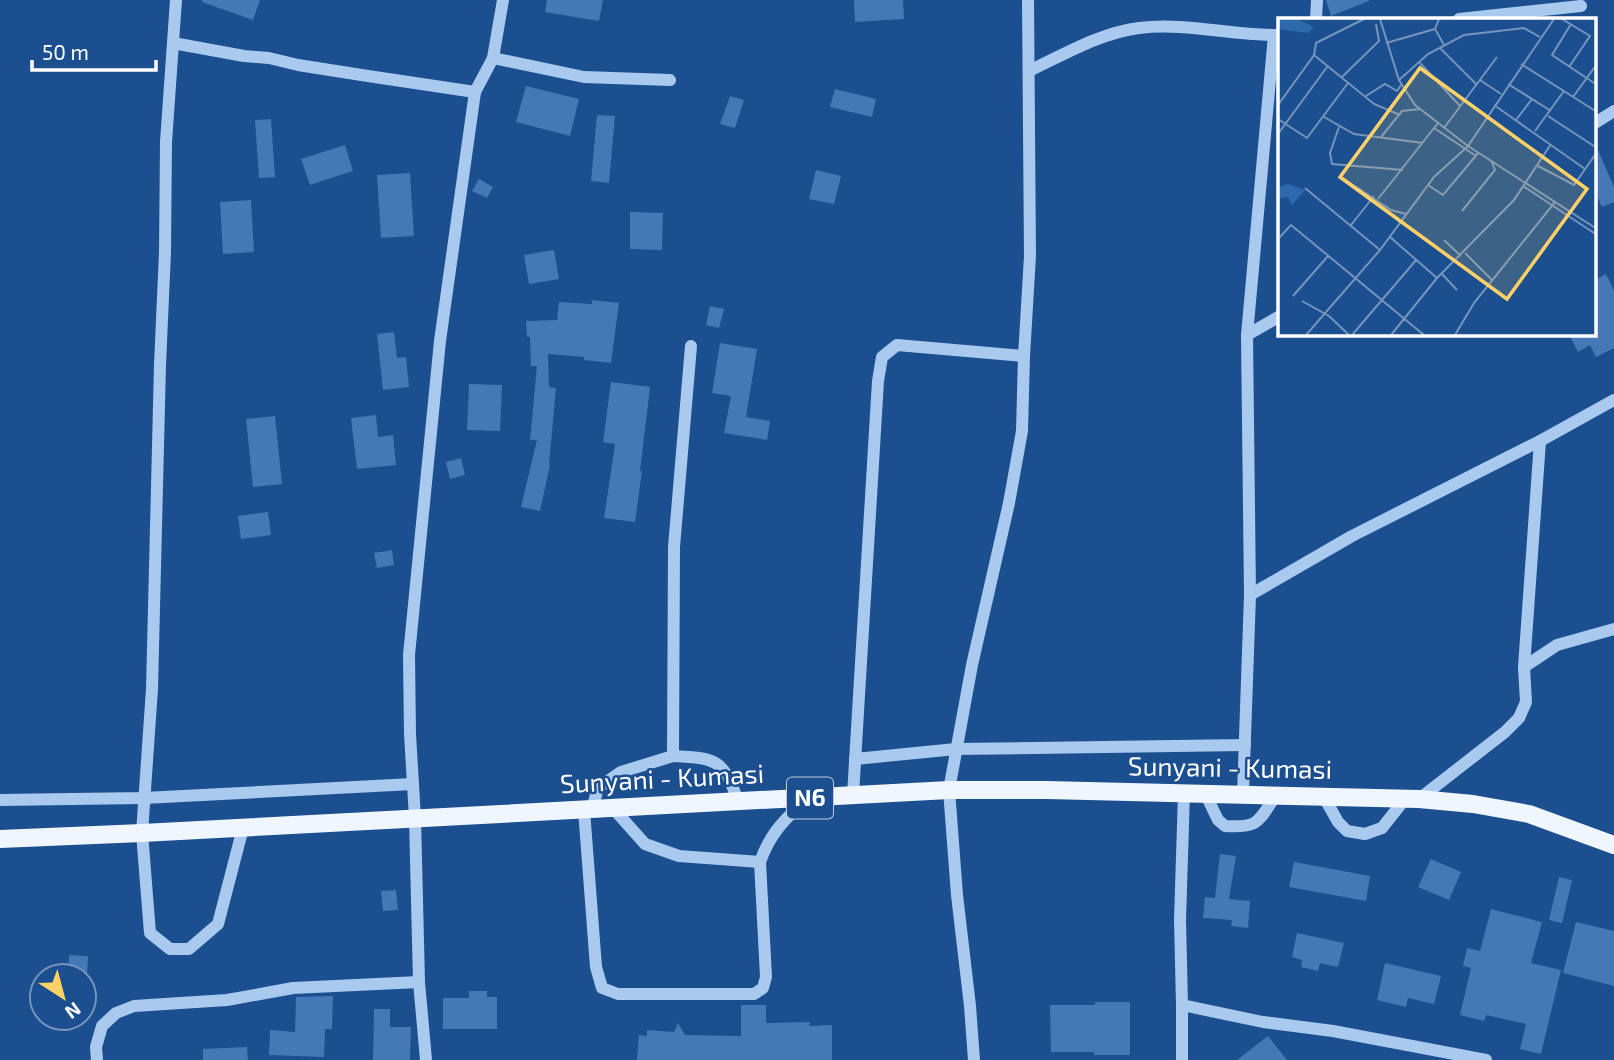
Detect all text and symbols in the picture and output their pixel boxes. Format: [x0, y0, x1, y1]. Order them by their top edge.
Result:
inset map [1278, 18, 1596, 336]
scale bar [32, 28, 156, 72]
text: 50 m [42, 39, 89, 64]
street label: Sunyani - Kumasi [1128, 749, 1332, 784]
street label: Sunyani - Kumasi [559, 757, 765, 798]
road number: N6 [787, 778, 833, 818]
north arrow [28, 962, 98, 1032]
text: N [61, 998, 86, 1024]

